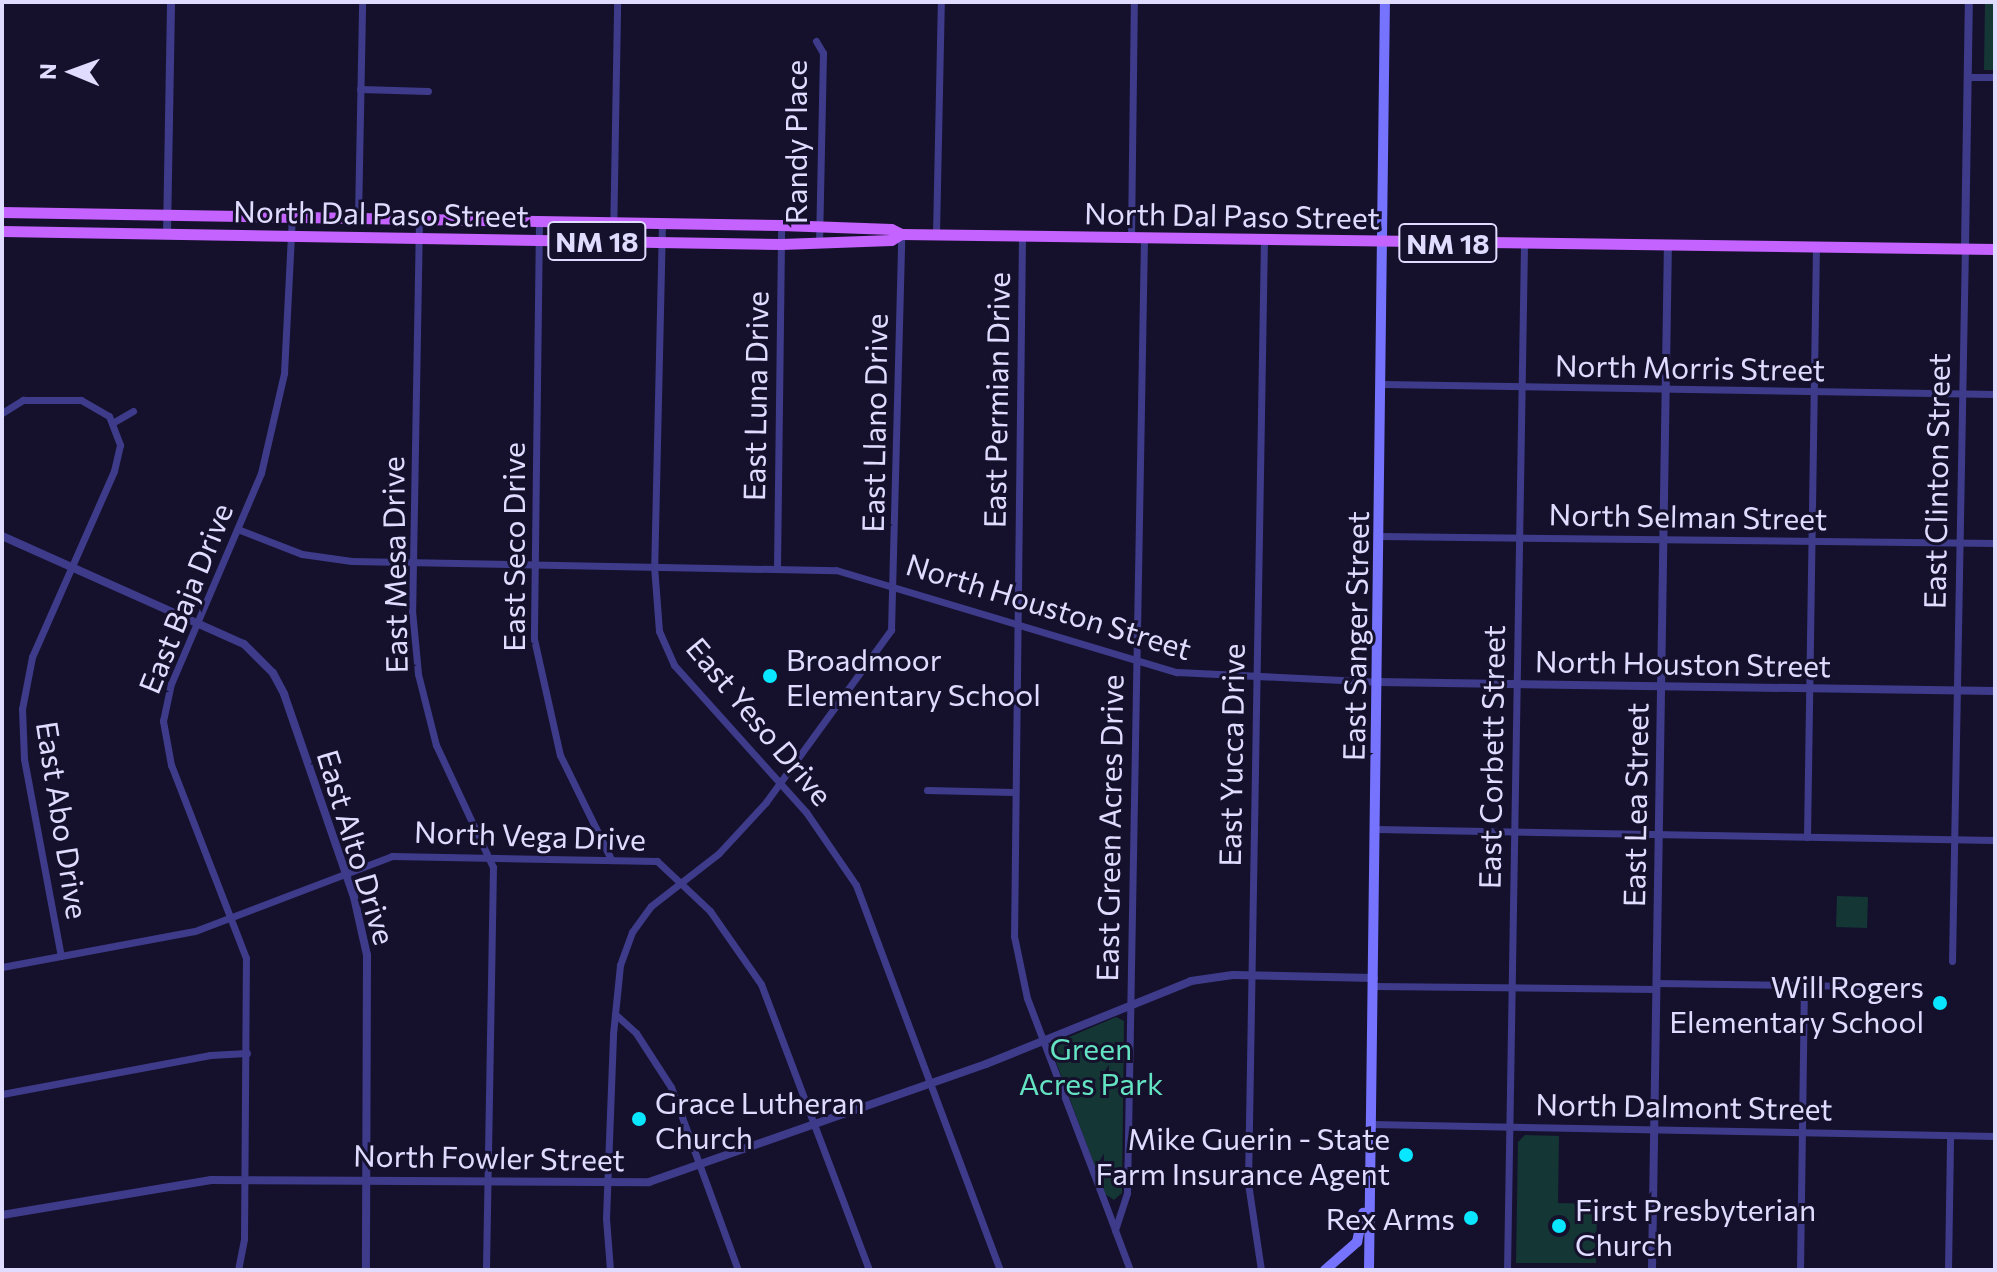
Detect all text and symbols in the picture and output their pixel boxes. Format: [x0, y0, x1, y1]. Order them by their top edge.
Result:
north arrow [32, 32, 112, 112]
street label: Randy Place [777, 60, 813, 224]
text: N [34, 63, 61, 80]
street label: North Dal Paso Street [233, 192, 529, 234]
street label: North Dal Paso Street [1084, 194, 1380, 236]
road number: NM 18 [547, 217, 647, 265]
road number: NM 18 [1398, 219, 1498, 267]
street label: East Permian Drive [976, 272, 1016, 528]
street label: East Luna Drive [735, 291, 775, 501]
street label: East Llano Drive [854, 313, 894, 533]
street label: North Morris Street [1555, 347, 1825, 387]
street label: East Clinton Street [1916, 353, 1956, 609]
street label: East Seco Drive [495, 442, 531, 652]
street label: East Mesa Drive [374, 456, 414, 674]
street label: North Selman Street [1549, 496, 1827, 536]
street label: East Baja Drive [131, 498, 239, 698]
street label: East Sanger Street [1335, 511, 1375, 761]
street label: North Houston Street [902, 545, 1196, 667]
street label: East Corbett Street [1471, 625, 1511, 889]
street label: East Yeso Drive [680, 630, 840, 812]
place label: Broadmoor Elementary School [786, 641, 1041, 712]
street label: North Houston Street [1535, 642, 1831, 684]
street label: East Yucca Drive [1211, 643, 1251, 867]
marker: Broadmoor Elementary School [761, 667, 779, 685]
street label: East Green Acres Drive [1088, 674, 1130, 982]
street label: East Lea Street [1615, 703, 1655, 907]
street label: East Abo Drive [30, 719, 96, 921]
street label: East Alto Drive [310, 745, 404, 949]
street label: North Vega Drive [413, 813, 647, 857]
place label: Will Rogers Elementary School [1669, 968, 1924, 1038]
marker: Will Rogers Elementary School [1931, 994, 1949, 1012]
park label: Green Acres Park [1019, 1030, 1163, 1100]
place label: Grace Lutheran Church [655, 1084, 865, 1154]
street label: North Dalmont Street [1535, 1085, 1833, 1127]
marker: Grace Lutheran Church [630, 1110, 648, 1128]
place label: Mike Guerin - State Farm Insurance Agent [1096, 1120, 1390, 1190]
street label: North Fowler Street [353, 1137, 625, 1177]
marker: Mike Guerin - State Farm Insurance Agent [1397, 1146, 1415, 1164]
place label: First Presbyterian Church [1575, 1191, 1816, 1262]
place label: Rex Arms [1326, 1200, 1455, 1236]
marker: Rex Arms [1462, 1209, 1480, 1227]
marker: First Presbyterian Church [1550, 1217, 1568, 1235]

